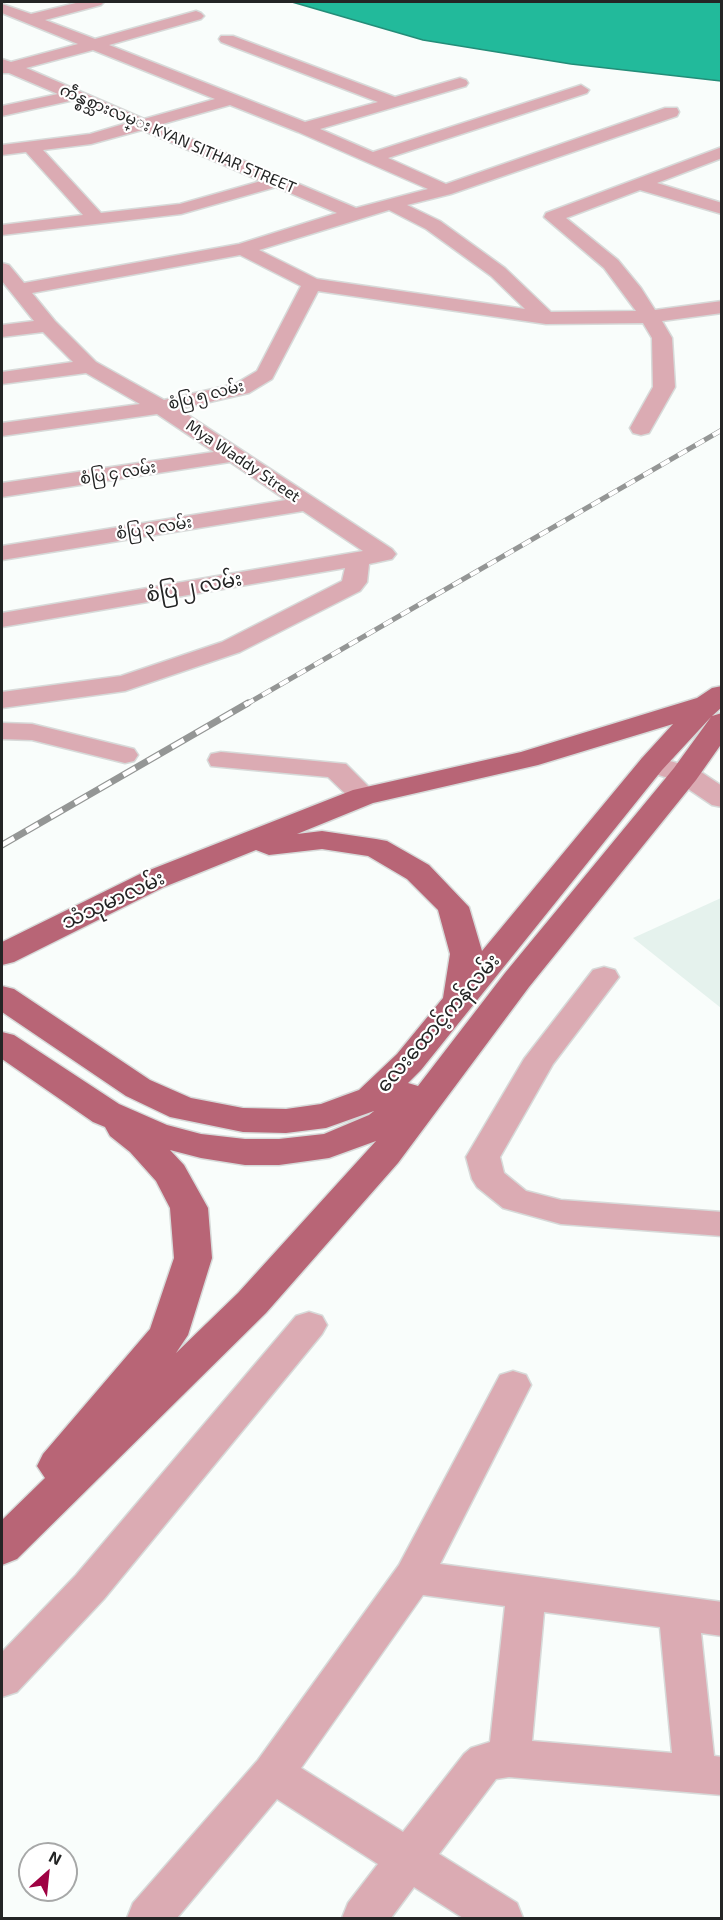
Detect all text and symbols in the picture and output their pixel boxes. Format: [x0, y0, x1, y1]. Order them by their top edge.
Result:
street label: ကဵန္စစ္သားလမ္း KYAN SITHAR STREET [57, 80, 299, 198]
street label: စံပြ ၅ လမ်း [166, 376, 246, 414]
street label: Mya Waddy Street [182, 416, 304, 506]
street label: စံပြ ၄ လမ်း [79, 458, 157, 488]
street label: စံပြ ၃ လမ်း [115, 513, 193, 543]
street label: စံပြ ၂ လမ်း [144, 567, 244, 607]
street label: သံသုမာလမ်း [58, 866, 168, 934]
street label: လေးထောင့်ကန်လမ်း [371, 949, 505, 1097]
north arrow [18, 1842, 78, 1902]
text: N [46, 1846, 65, 1868]

